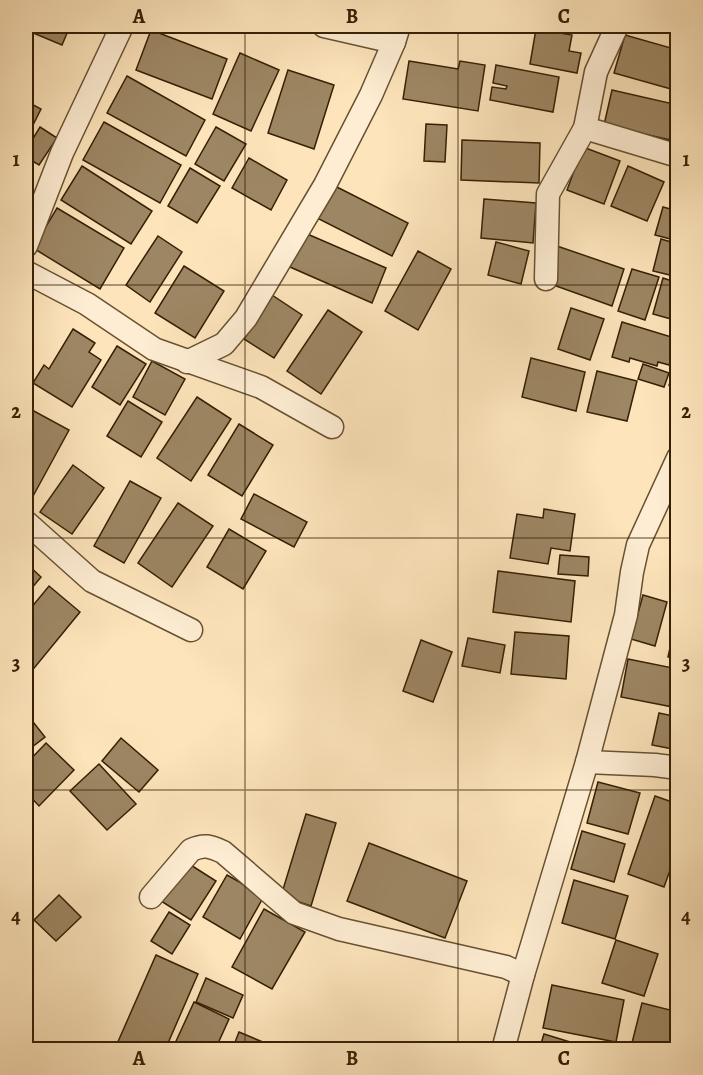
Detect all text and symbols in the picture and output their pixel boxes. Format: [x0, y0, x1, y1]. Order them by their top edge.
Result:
text: A [132, 3, 146, 30]
text: B [346, 3, 358, 30]
text: C [558, 3, 570, 30]
text: 1 [12, 146, 20, 173]
text: 1 [682, 146, 690, 173]
text: 2 [11, 398, 21, 425]
text: 2 [681, 398, 691, 425]
text: 3 [12, 650, 20, 677]
text: 3 [682, 650, 690, 677]
text: 4 [11, 903, 21, 930]
text: 4 [681, 903, 691, 930]
text: A [132, 1045, 146, 1072]
text: B [346, 1045, 358, 1072]
text: C [558, 1045, 570, 1072]

